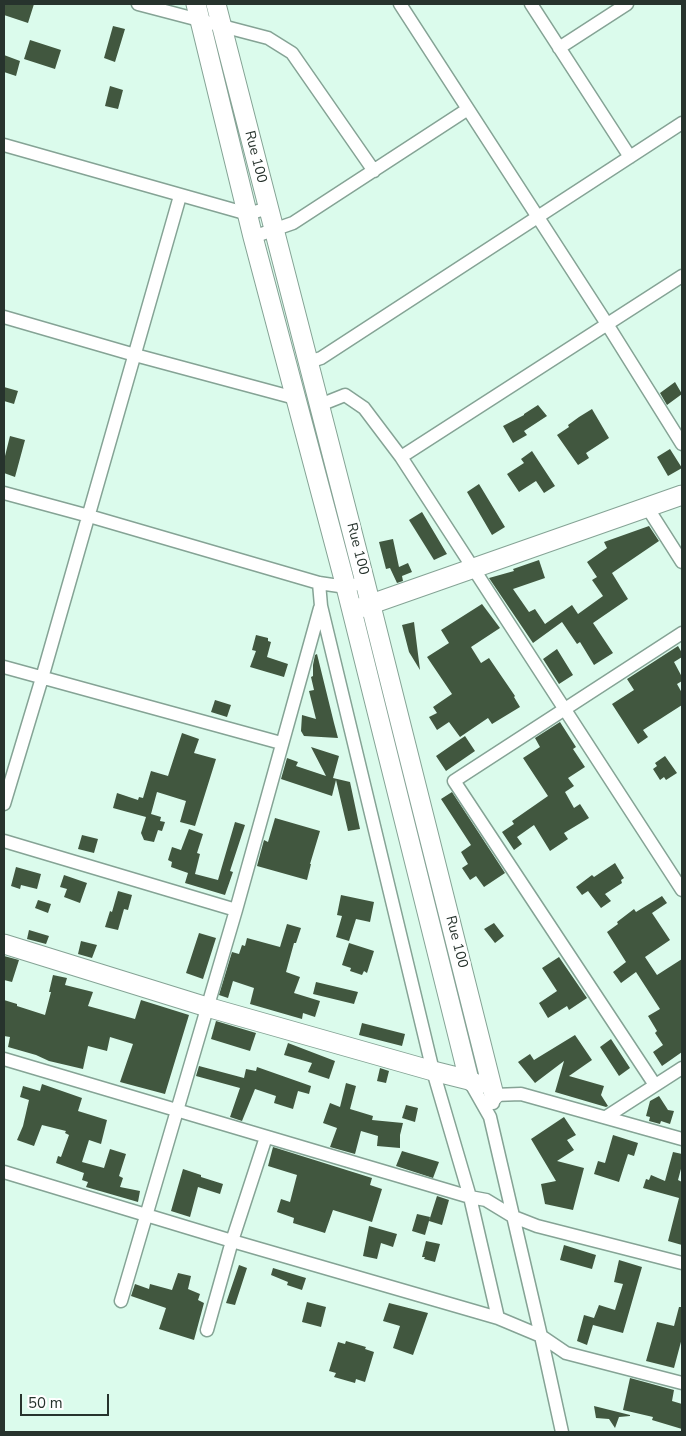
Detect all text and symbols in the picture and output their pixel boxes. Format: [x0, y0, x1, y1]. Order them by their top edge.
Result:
street label: Rue 100 [240, 129, 270, 185]
street label: Rue 100 [342, 521, 372, 577]
street label: Rue 100 [441, 914, 471, 970]
scale bar [22, 1384, 111, 1416]
text: 50 m [28, 1393, 63, 1413]

